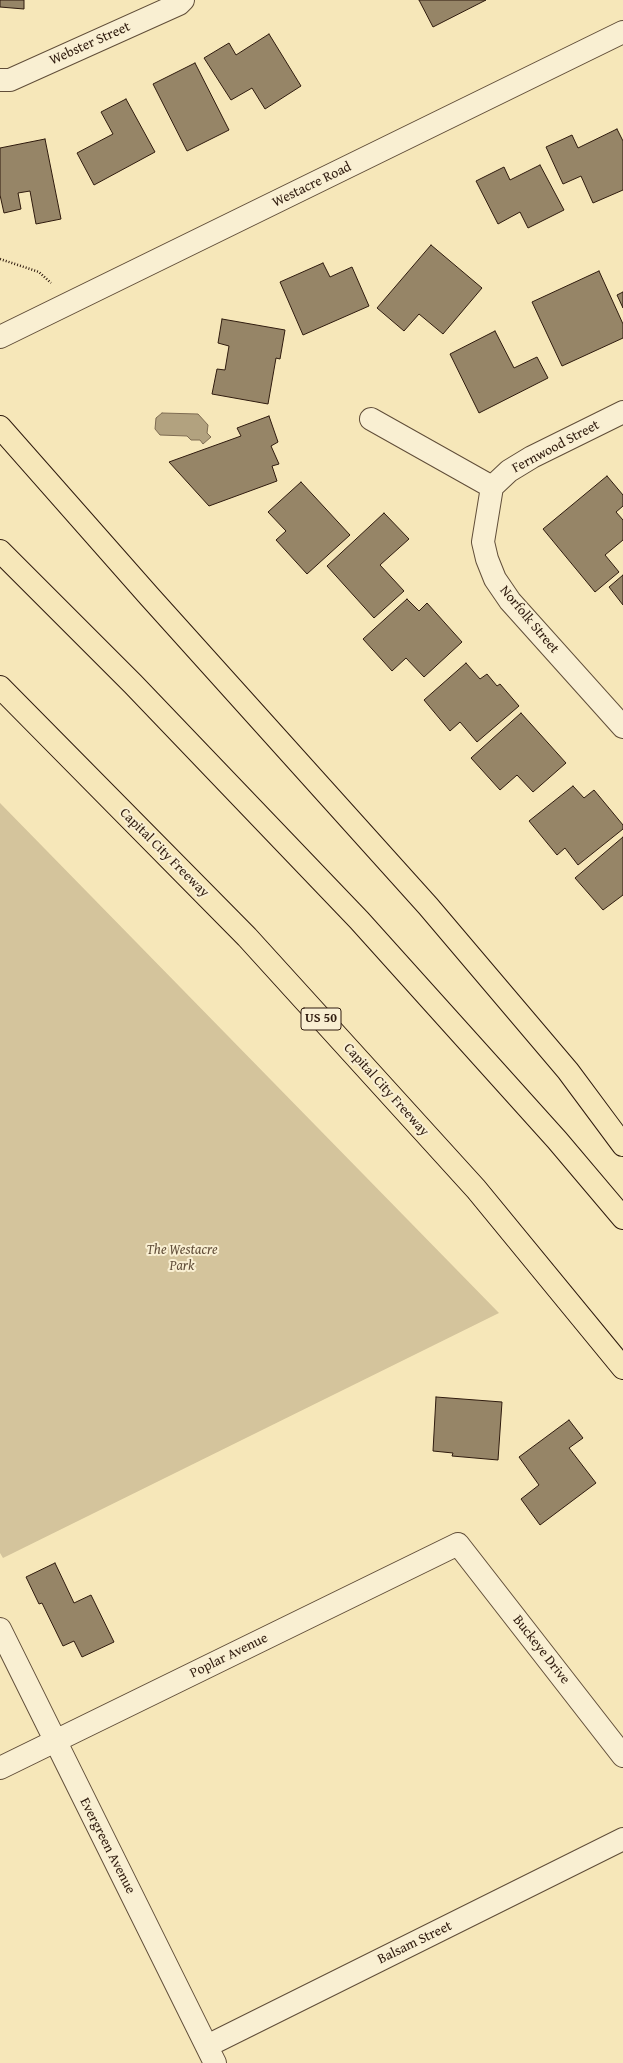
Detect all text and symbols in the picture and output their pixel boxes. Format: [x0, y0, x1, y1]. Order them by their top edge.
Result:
street label: Webster Street [47, 19, 133, 69]
street label: Westacre Road [270, 159, 354, 211]
street label: Fernwood Street [509, 417, 603, 477]
street label: Norfolk Street [496, 583, 562, 657]
street label: Capital City Freeway [116, 805, 212, 901]
road number: US 50 [301, 1008, 341, 1030]
street label: Capital City Freeway [340, 1040, 432, 1140]
park label: The Westacre Park [146, 1242, 218, 1274]
street label: Buckeye Drive [509, 1612, 573, 1688]
street label: Poplar Avenue [187, 1630, 271, 1682]
street label: Evergreen Avenue [76, 1795, 138, 1897]
street label: Balsam Street [375, 1918, 455, 1968]

